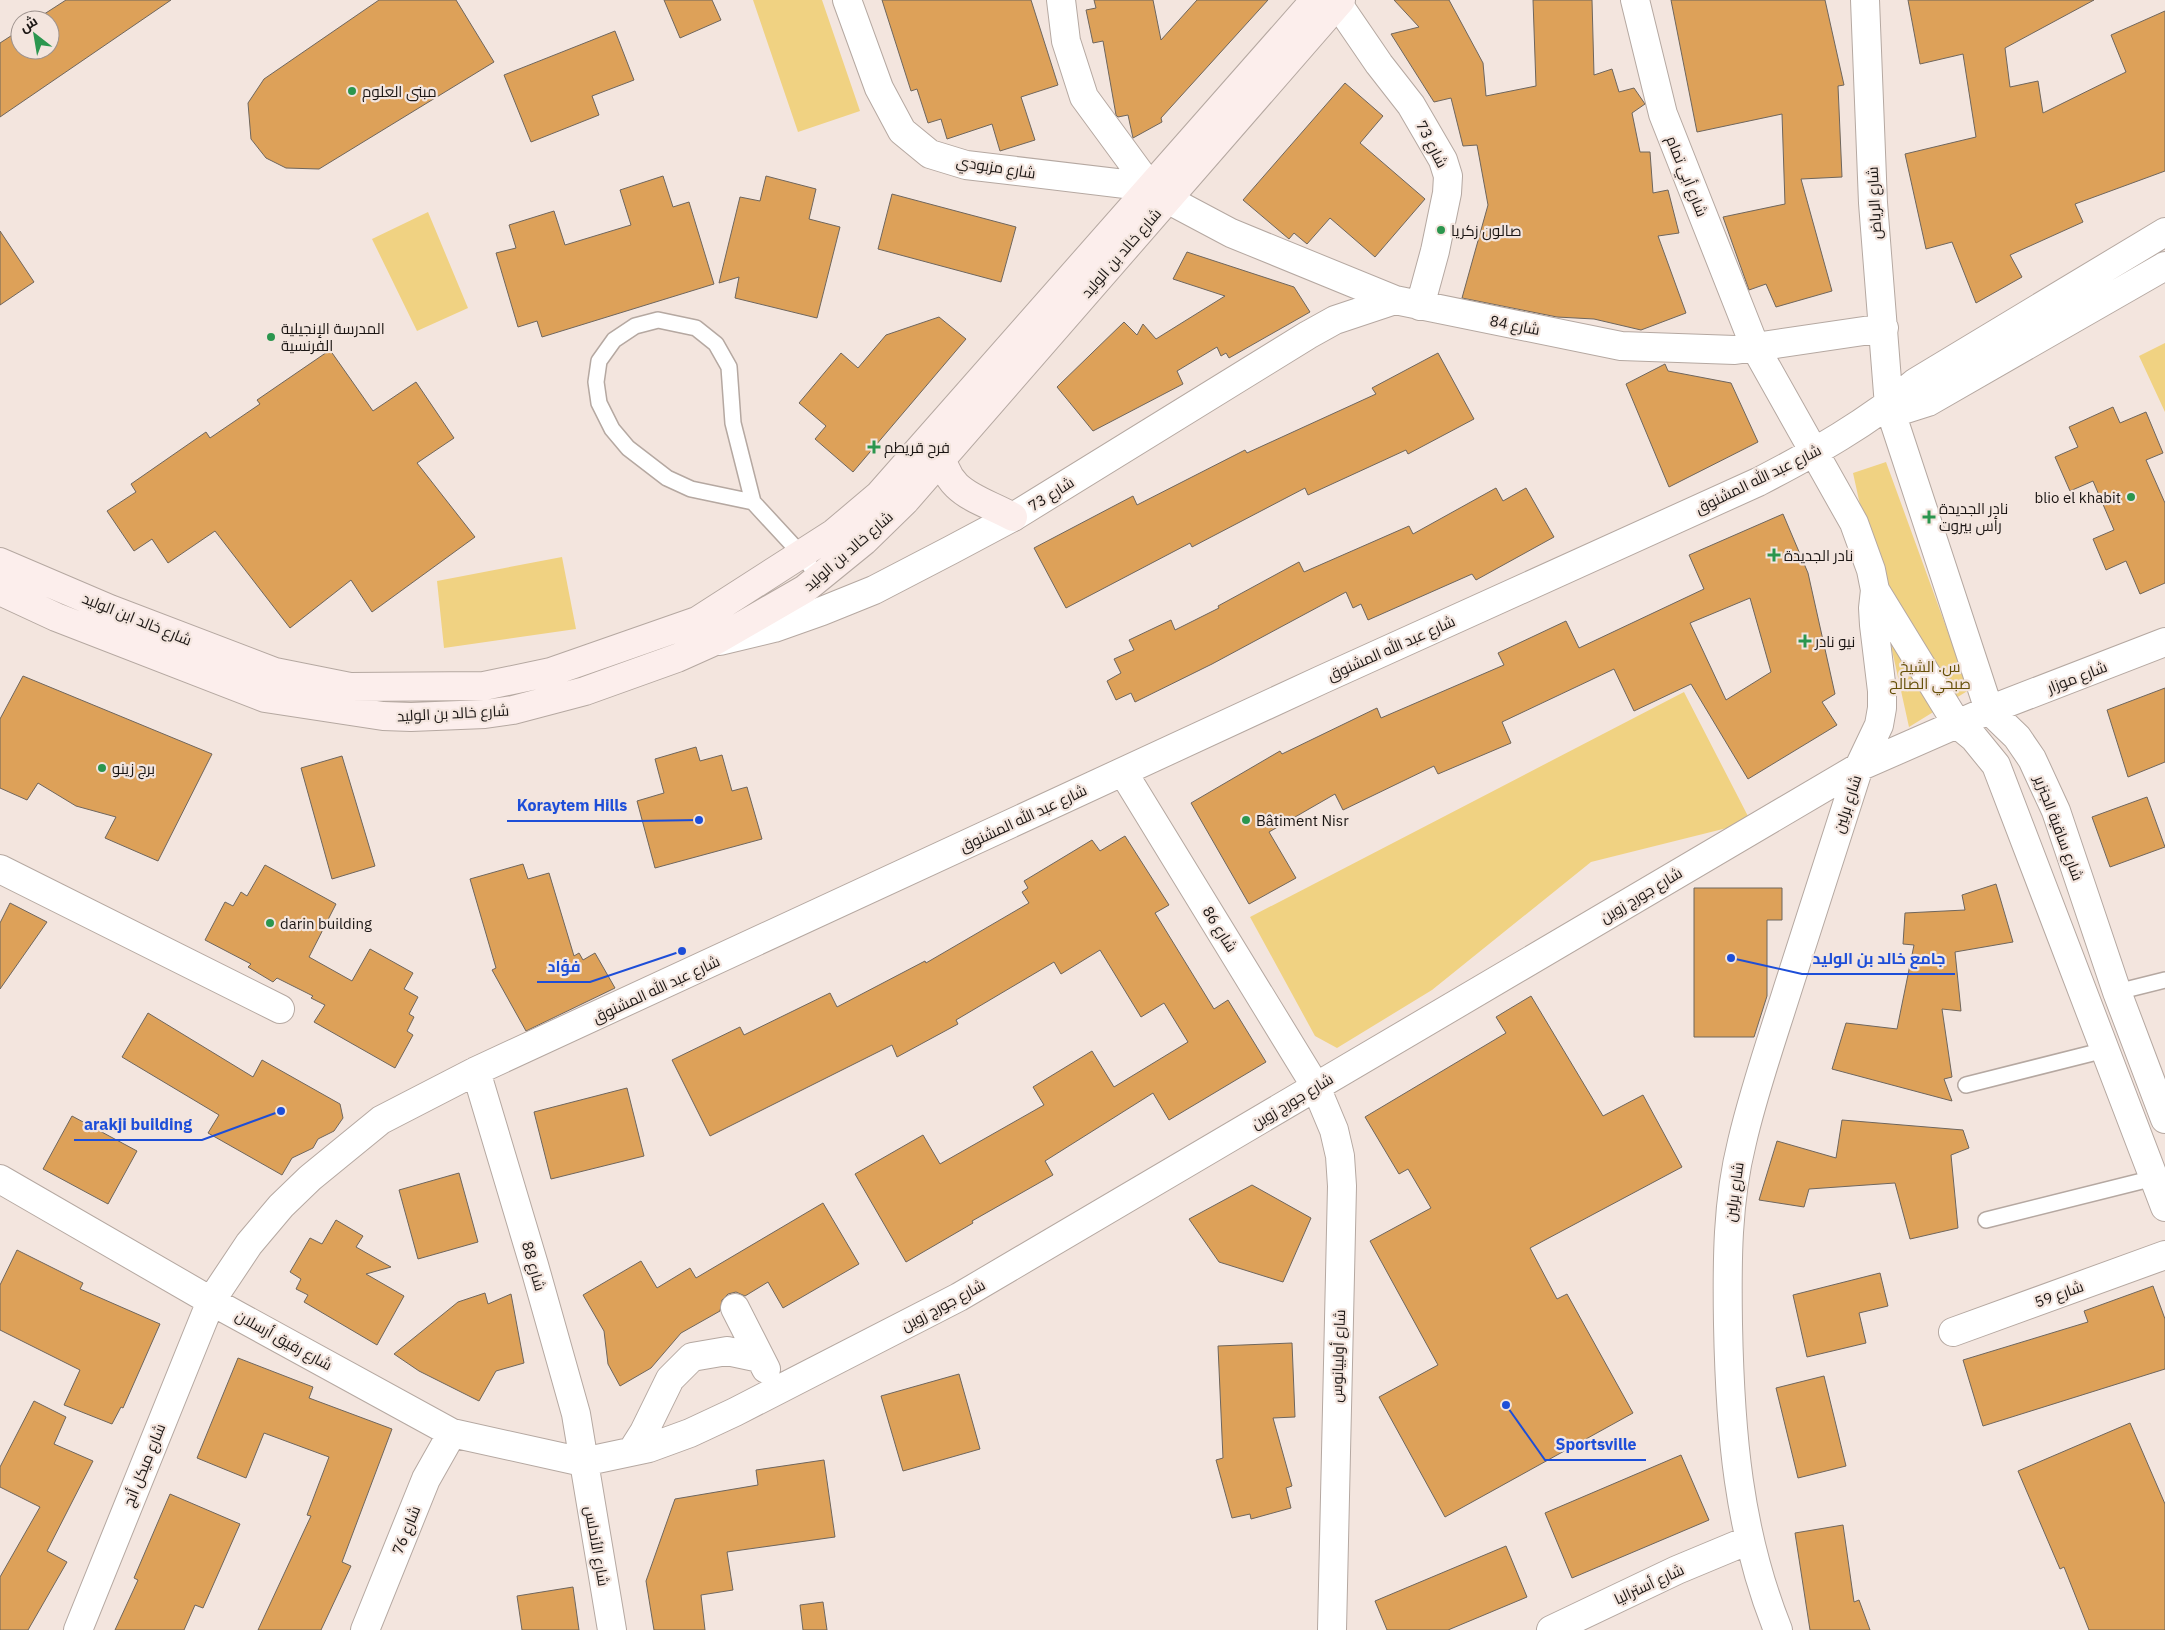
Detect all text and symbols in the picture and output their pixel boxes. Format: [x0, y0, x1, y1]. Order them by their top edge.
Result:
north arrow [10, 10, 60, 60]
text: ش [16, 11, 41, 36]
place label: مبنى العلوم [362, 82, 437, 102]
marker: مبنى العلوم [346, 85, 358, 97]
street label: شارع 73 [1410, 117, 1452, 172]
street label: شارع أبي تمام [1659, 133, 1712, 220]
street label: شارع مزبودي [954, 151, 1037, 186]
street label: شارع الرياض [1863, 166, 1887, 240]
street label: شارع خالد بن الوليد [1077, 204, 1167, 303]
place label: صالون زكريا [1451, 221, 1522, 241]
marker: صالون زكريا [1435, 224, 1447, 236]
street label: شارع 84 [1488, 311, 1542, 341]
place label: المدرسة الإنجيلية الفرنسية [281, 319, 385, 355]
marker: المدرسة الإنجيلية الفرنسية [265, 331, 277, 343]
place label: فرح قريطم [884, 438, 950, 459]
street label: شارع عبد الله المشنوق [1692, 440, 1825, 520]
marker: فرح قريطم [868, 441, 880, 453]
street label: شارع 73 [1024, 473, 1079, 517]
place label: blio el khabit [2035, 488, 2121, 507]
marker: blio el khabit [2125, 491, 2137, 503]
place label: نادر الجديدة رأس بيروت [1939, 499, 2008, 536]
street label: شارع خالد بن الوليد [799, 507, 898, 597]
marker: نادر الجديدة رأس بيروت [1923, 511, 1935, 523]
place label: نادر الجديدة [1784, 546, 1853, 565]
marker: نادر الجديدة [1768, 549, 1780, 561]
street label: شارع خالد ابن الوليد [79, 588, 195, 651]
street label: شارع عبد الله المشنوق [1324, 611, 1459, 687]
place label: نيو نادر [1814, 632, 1855, 651]
marker: نيو نادر [1799, 635, 1811, 647]
park label: س. الشيخ صبحي الصالح [1889, 657, 1971, 696]
street label: شارع موزار [2043, 657, 2110, 699]
street label: شارع خالد بن الوليد [396, 701, 510, 727]
place label: برج زينو [112, 759, 155, 780]
marker: برج زينو [96, 762, 108, 774]
street label: شارع برلين [1829, 772, 1867, 836]
street label: شارع ساقية الجنزير [2028, 772, 2088, 884]
street label: شارع عبد الله المشنوق [956, 780, 1090, 858]
callout: Koraytem Hills [507, 790, 638, 821]
text: Koraytem Hills [517, 795, 627, 815]
place label: Bâtiment Nisr [1256, 811, 1349, 830]
marker: Bâtiment Nisr [1240, 814, 1252, 826]
street label: شارع جورج زوين [1597, 863, 1687, 929]
street label: شارع 86 [1197, 902, 1241, 957]
place label: darin building [280, 914, 372, 933]
marker: darin building [264, 917, 276, 929]
callout: جامع خالد بن الوليد [1802, 943, 1955, 974]
text: جامع خالد بن الوليد [1813, 948, 1945, 969]
callout: فؤاد [537, 951, 590, 982]
street label: شارع عبد الله المشنوق [589, 951, 723, 1029]
text: فؤاد [548, 956, 580, 976]
street label: شارع جورج زوين [1248, 1069, 1338, 1135]
callout: arakji building [74, 1109, 202, 1140]
text: arakji building [84, 1114, 192, 1134]
street label: شارع برلين [1720, 1161, 1750, 1223]
street label: شارع 88 [516, 1239, 550, 1294]
street label: شارع جورج زوين [898, 1275, 989, 1337]
street label: شارع 59 [2032, 1276, 2087, 1313]
street label: شارع رفيق أرسلان [231, 1306, 336, 1376]
street label: شارع أولبيانوس [1327, 1309, 1351, 1403]
street label: شارع ميكل أنج [119, 1421, 171, 1510]
callout: Sportsville [1545, 1429, 1646, 1460]
text: Sportsville [1555, 1434, 1637, 1454]
street label: شارع 76 [388, 1503, 426, 1558]
street label: شارع الأندلس [579, 1504, 613, 1588]
street label: شارع أستراليا [1611, 1560, 1688, 1610]

